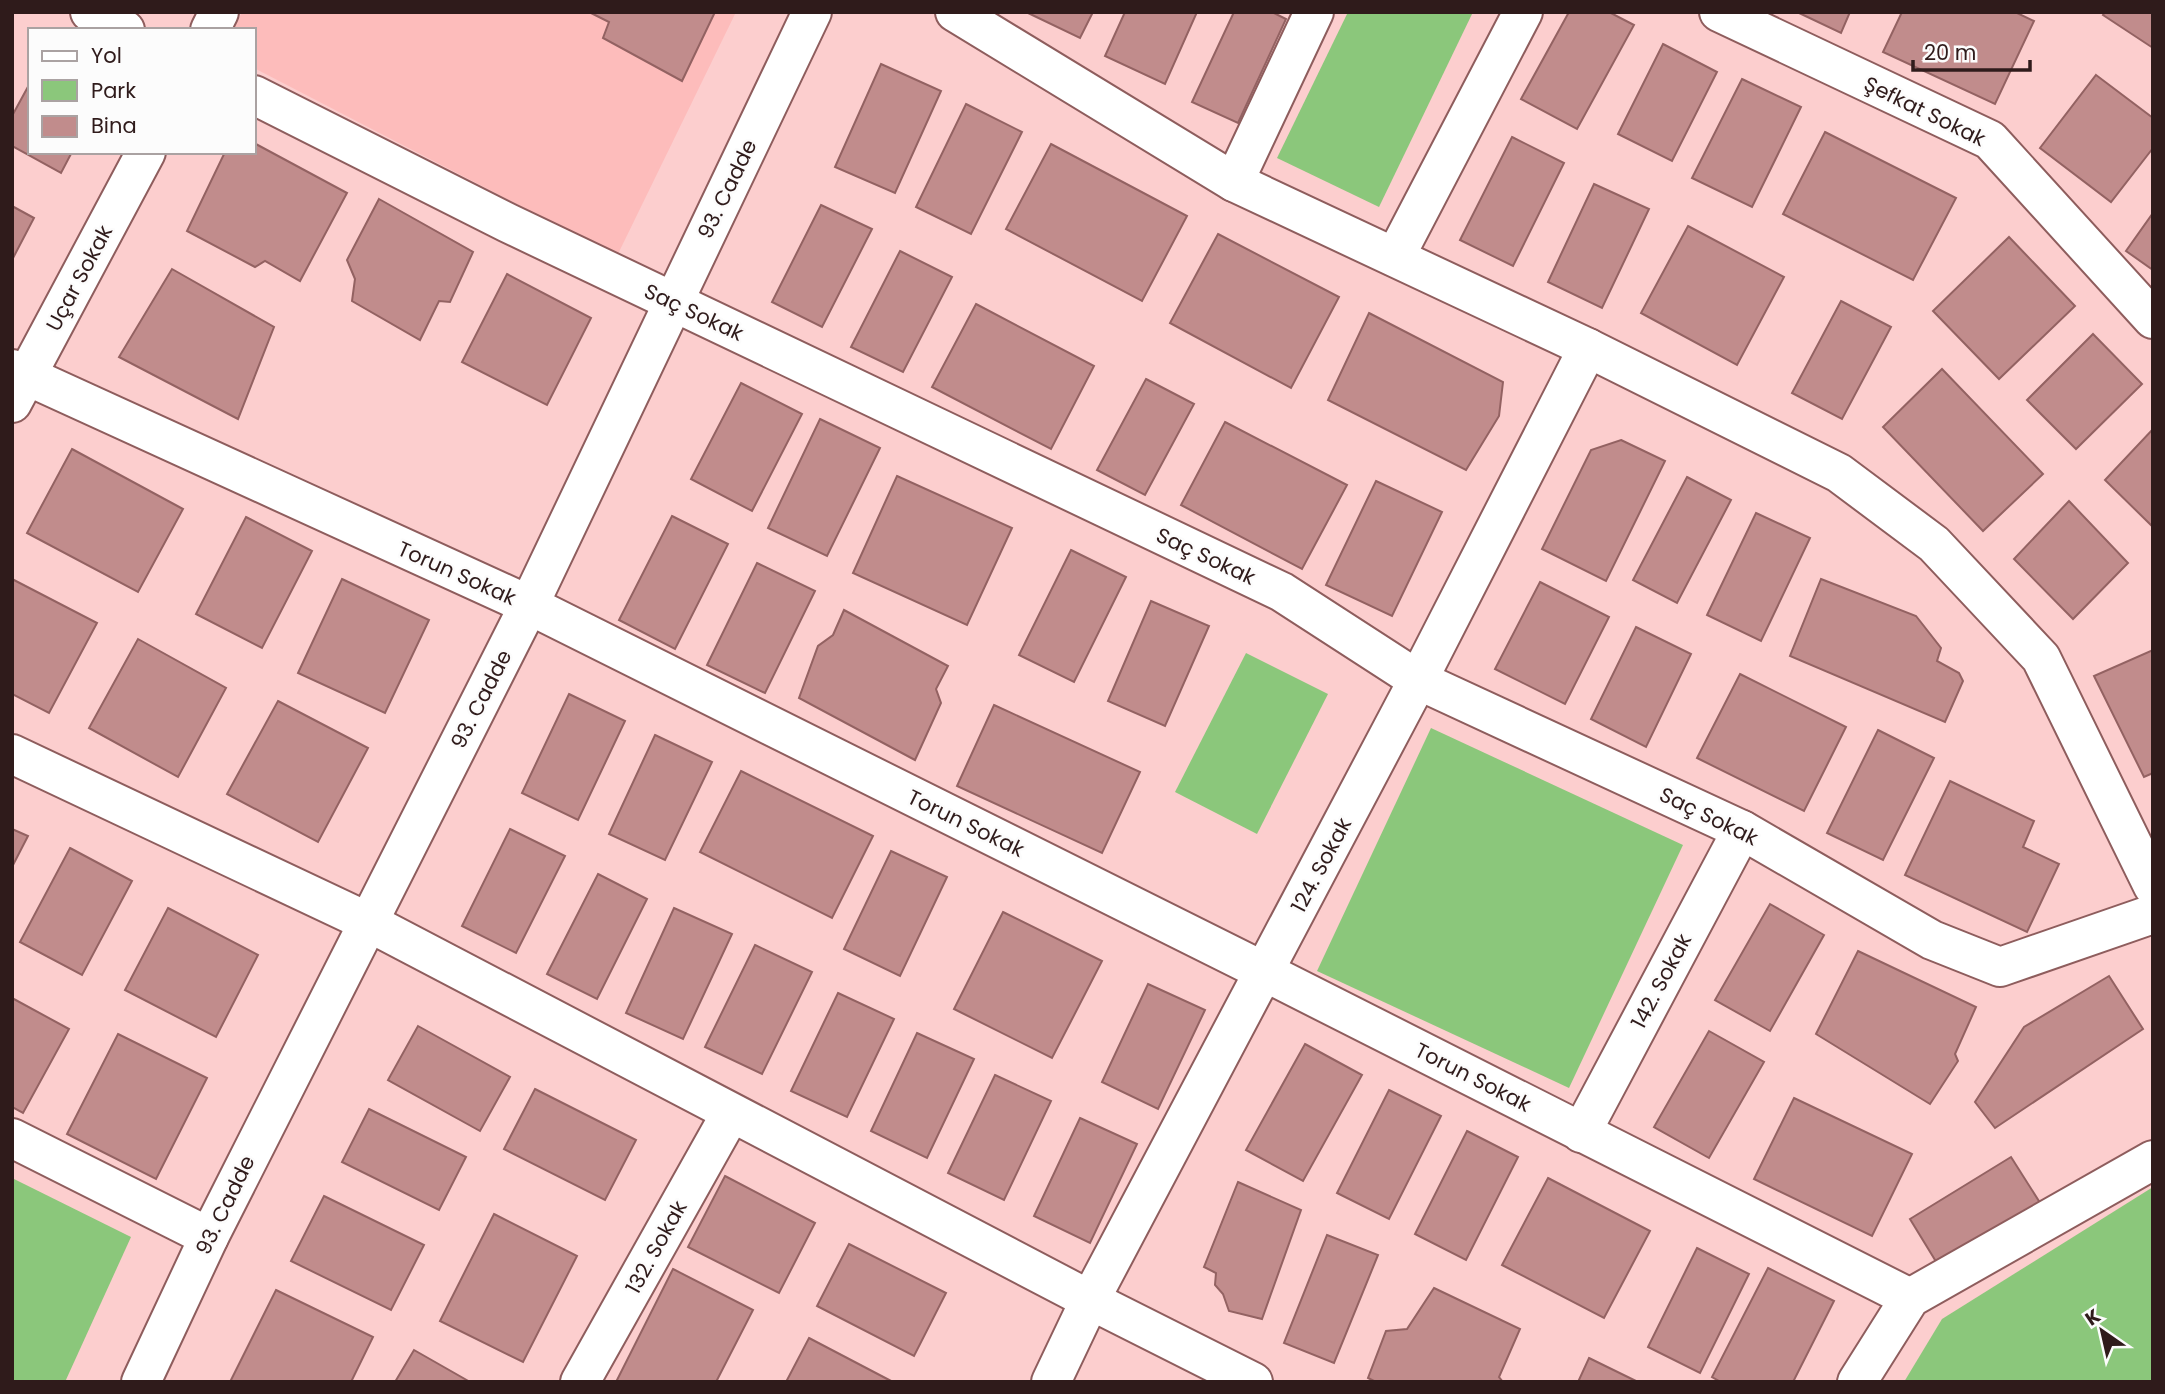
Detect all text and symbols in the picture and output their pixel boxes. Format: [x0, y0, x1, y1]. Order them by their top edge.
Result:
legend [28, 28, 256, 154]
scale bar [1913, 28, 2030, 72]
text: 20 m [1924, 38, 1977, 67]
text: Yol [91, 41, 122, 70]
street label: Şefkat Sokak [1859, 69, 1991, 153]
text: Park [91, 76, 136, 105]
text: Bina [91, 111, 137, 140]
street label: 93. Cadde [690, 134, 764, 244]
street label: Uçar Sokak [39, 220, 119, 336]
street label: Saç Sokak [640, 276, 749, 348]
street label: Saç Sokak [1152, 520, 1261, 592]
street label: Torun Sokak [393, 534, 521, 612]
street label: 93. Cadde [444, 645, 518, 753]
street label: Saç Sokak [1655, 780, 1763, 852]
street label: Torun Sokak [903, 782, 1029, 864]
street label: 124. Sokak [1284, 812, 1358, 918]
street label: 142. Sokak [1624, 928, 1698, 1034]
street label: Torun Sokak [1410, 1035, 1536, 1119]
street label: 93. Cadde [188, 1150, 262, 1260]
street label: 132. Sokak [618, 1195, 694, 1299]
north arrow [2067, 1296, 2137, 1366]
text: K [2080, 1302, 2106, 1332]

